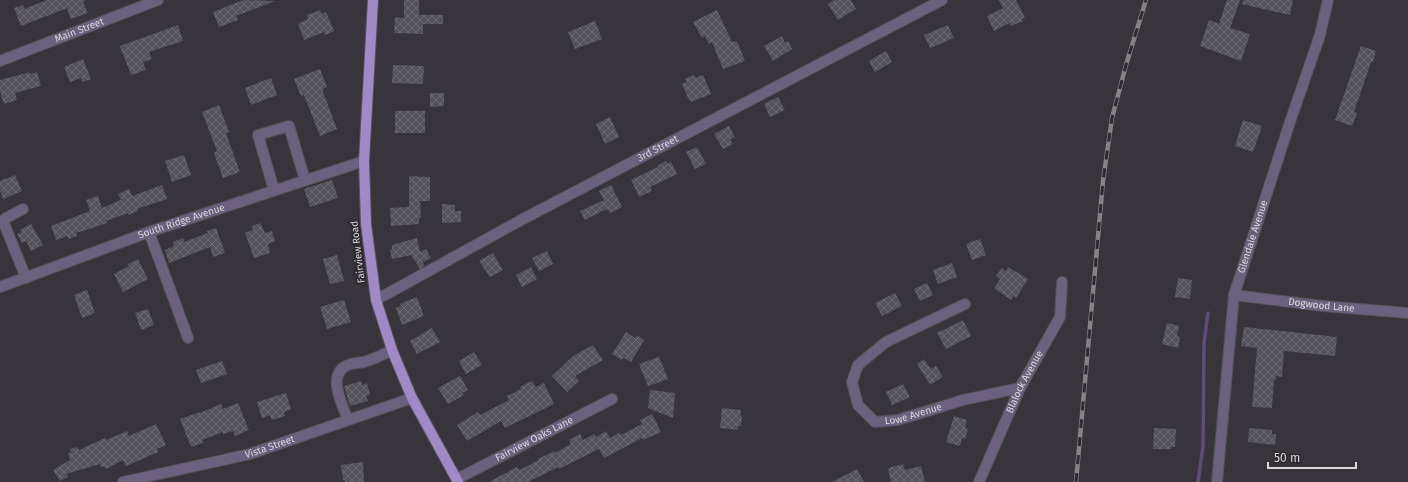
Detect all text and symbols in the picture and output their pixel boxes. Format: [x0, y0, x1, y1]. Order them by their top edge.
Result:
street label: Main Street [53, 15, 106, 45]
street label: 3rd Street [635, 133, 681, 164]
street label: Glendale Avenue [1235, 199, 1270, 275]
street label: South Ridge Avenue [137, 201, 226, 241]
street label: Fairview Road [348, 220, 368, 284]
street label: Dogwood Lane [1288, 296, 1355, 315]
street label: Blalock Avenue [1004, 349, 1046, 415]
street label: Lowe Avenue [884, 401, 943, 427]
street label: Fairview Oaks Lane [493, 414, 575, 464]
street label: Vista Street [244, 433, 297, 461]
scale bar [1268, 444, 1356, 470]
text: 50 m [1274, 451, 1300, 465]

